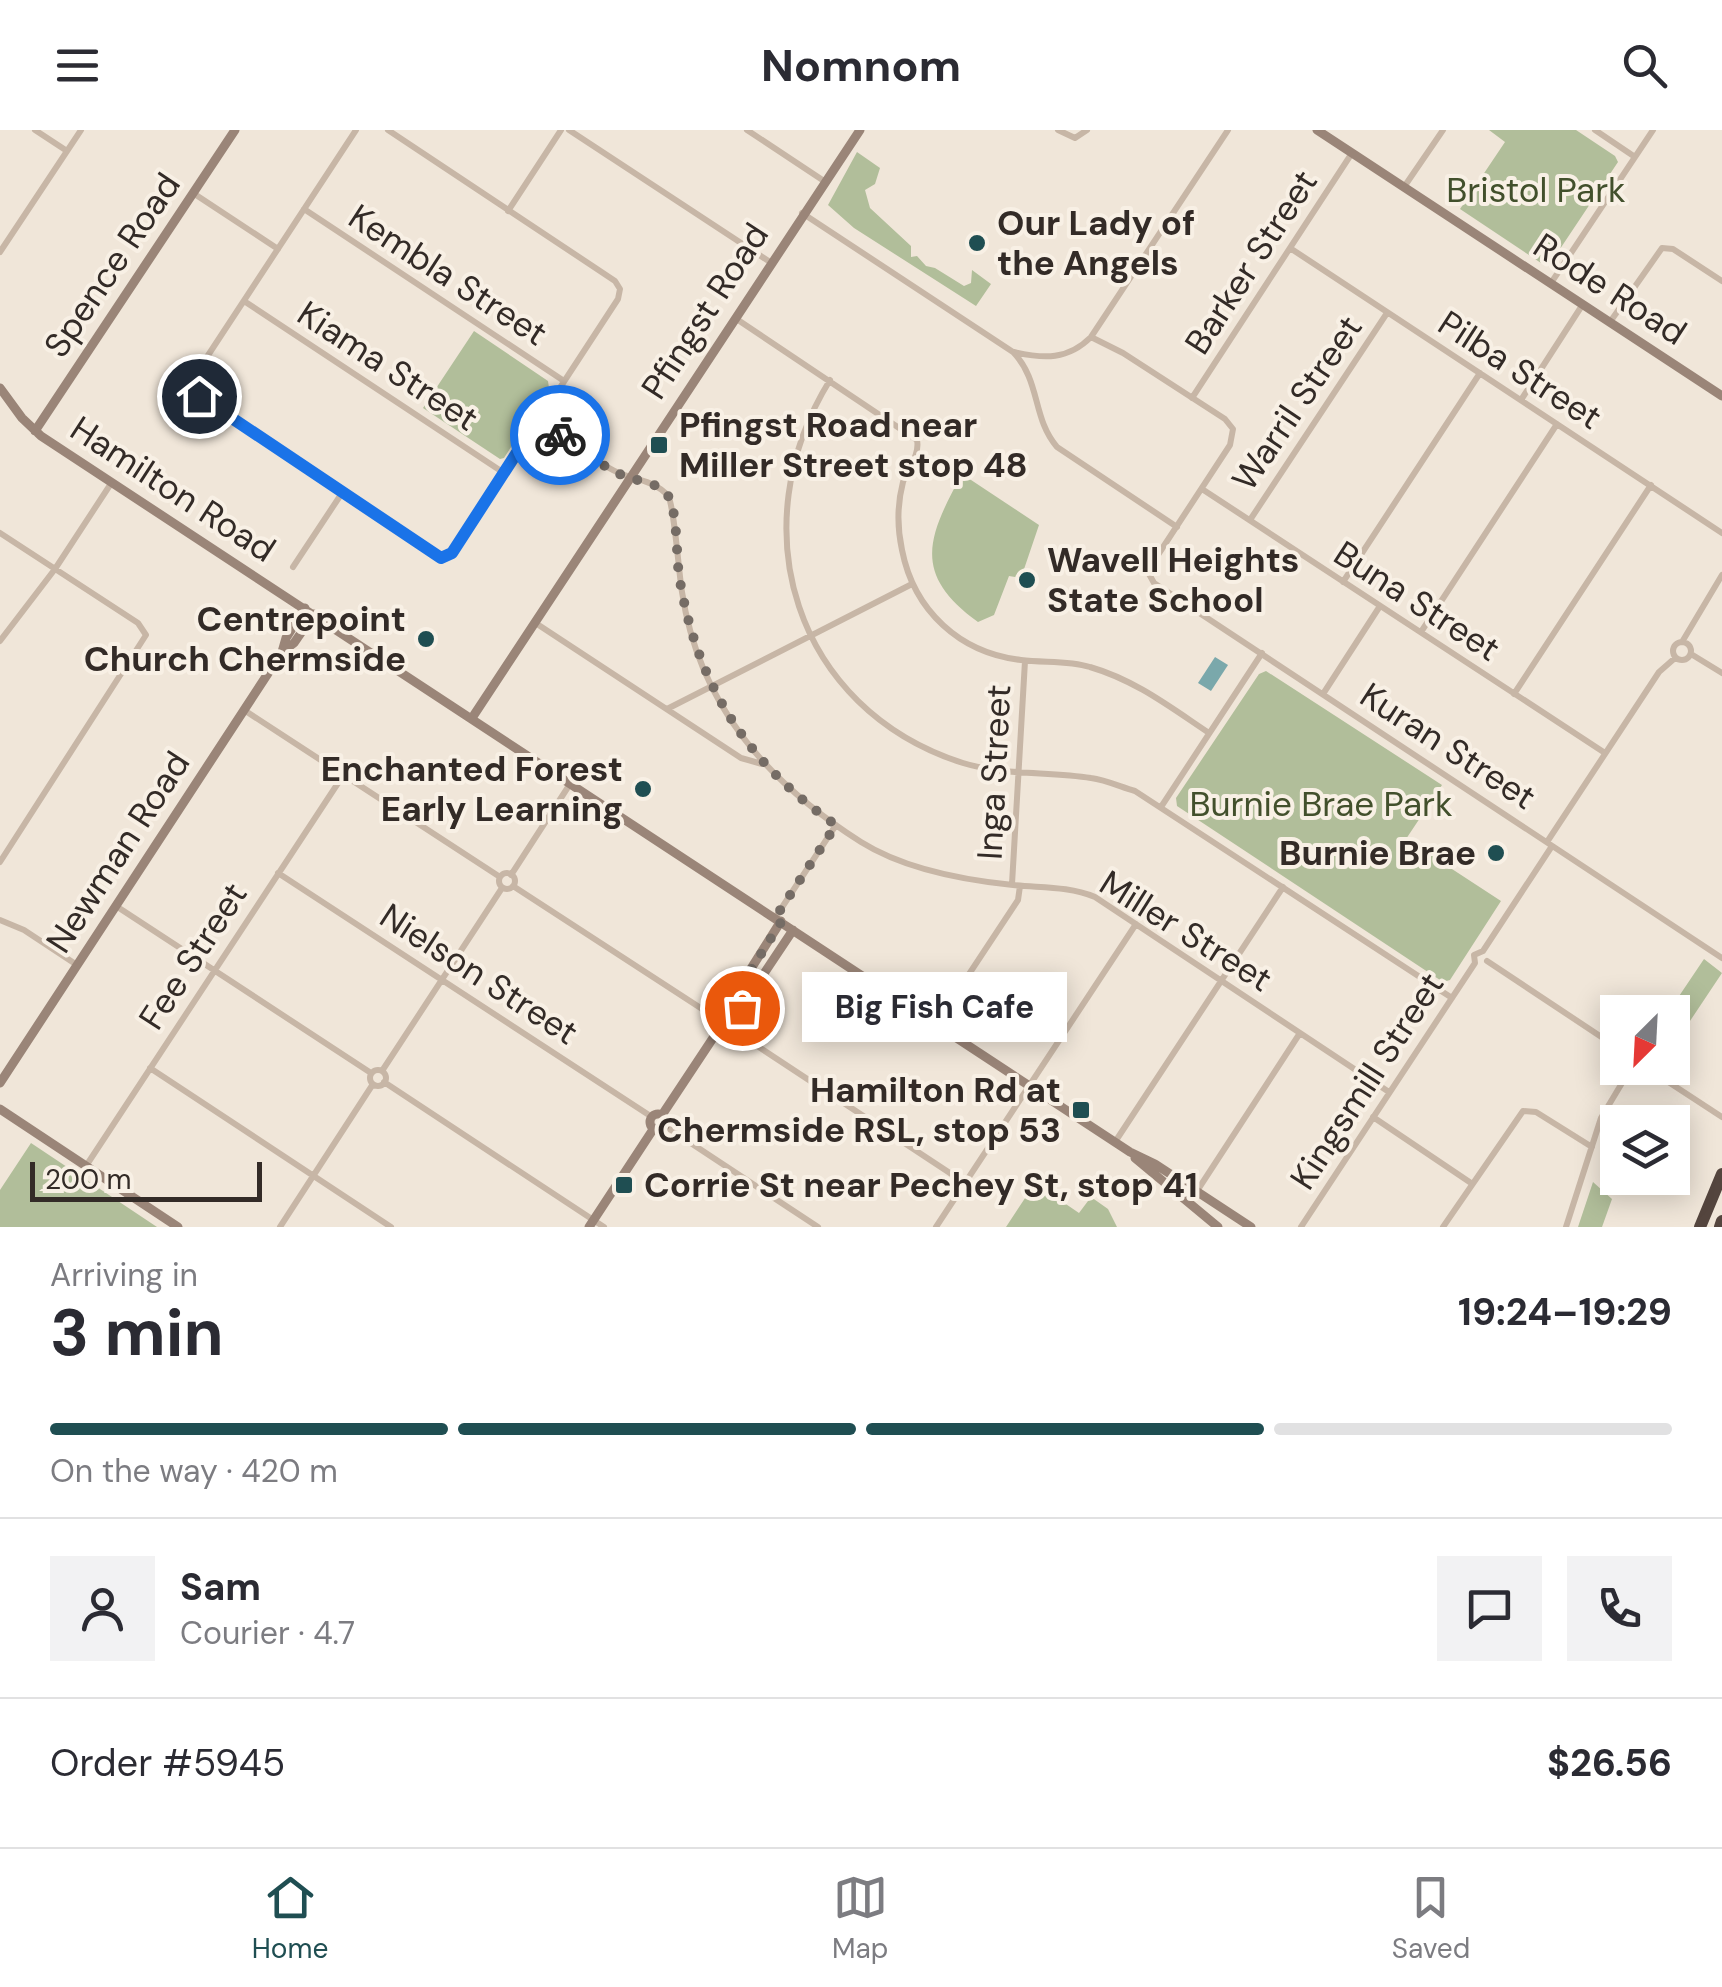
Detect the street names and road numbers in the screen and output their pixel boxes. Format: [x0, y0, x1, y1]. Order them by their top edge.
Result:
street label: Barker Street [1174, 161, 1328, 363]
street label: Spence Road [33, 164, 191, 366]
street label: Kembla Street [340, 194, 556, 356]
street label: Pfingst Road [631, 214, 779, 408]
street label: Rode Road [1525, 223, 1695, 355]
street label: Kiama Street [289, 290, 487, 442]
street label: Pilba Street [1429, 300, 1611, 440]
street label: Warril Street [1222, 306, 1372, 500]
street label: Hamilton Road [62, 406, 284, 572]
street label: Buna Street [1325, 530, 1509, 672]
street label: Kuran Street [1351, 672, 1545, 820]
street label: Inga Street [966, 683, 1022, 861]
street label: Newman Road [36, 743, 200, 961]
street label: Miller Street [1091, 860, 1281, 1002]
street label: Fee Street [128, 874, 258, 1038]
street label: Nielson Street [371, 893, 587, 1055]
street label: Kingsmill Street [1280, 964, 1454, 1198]

